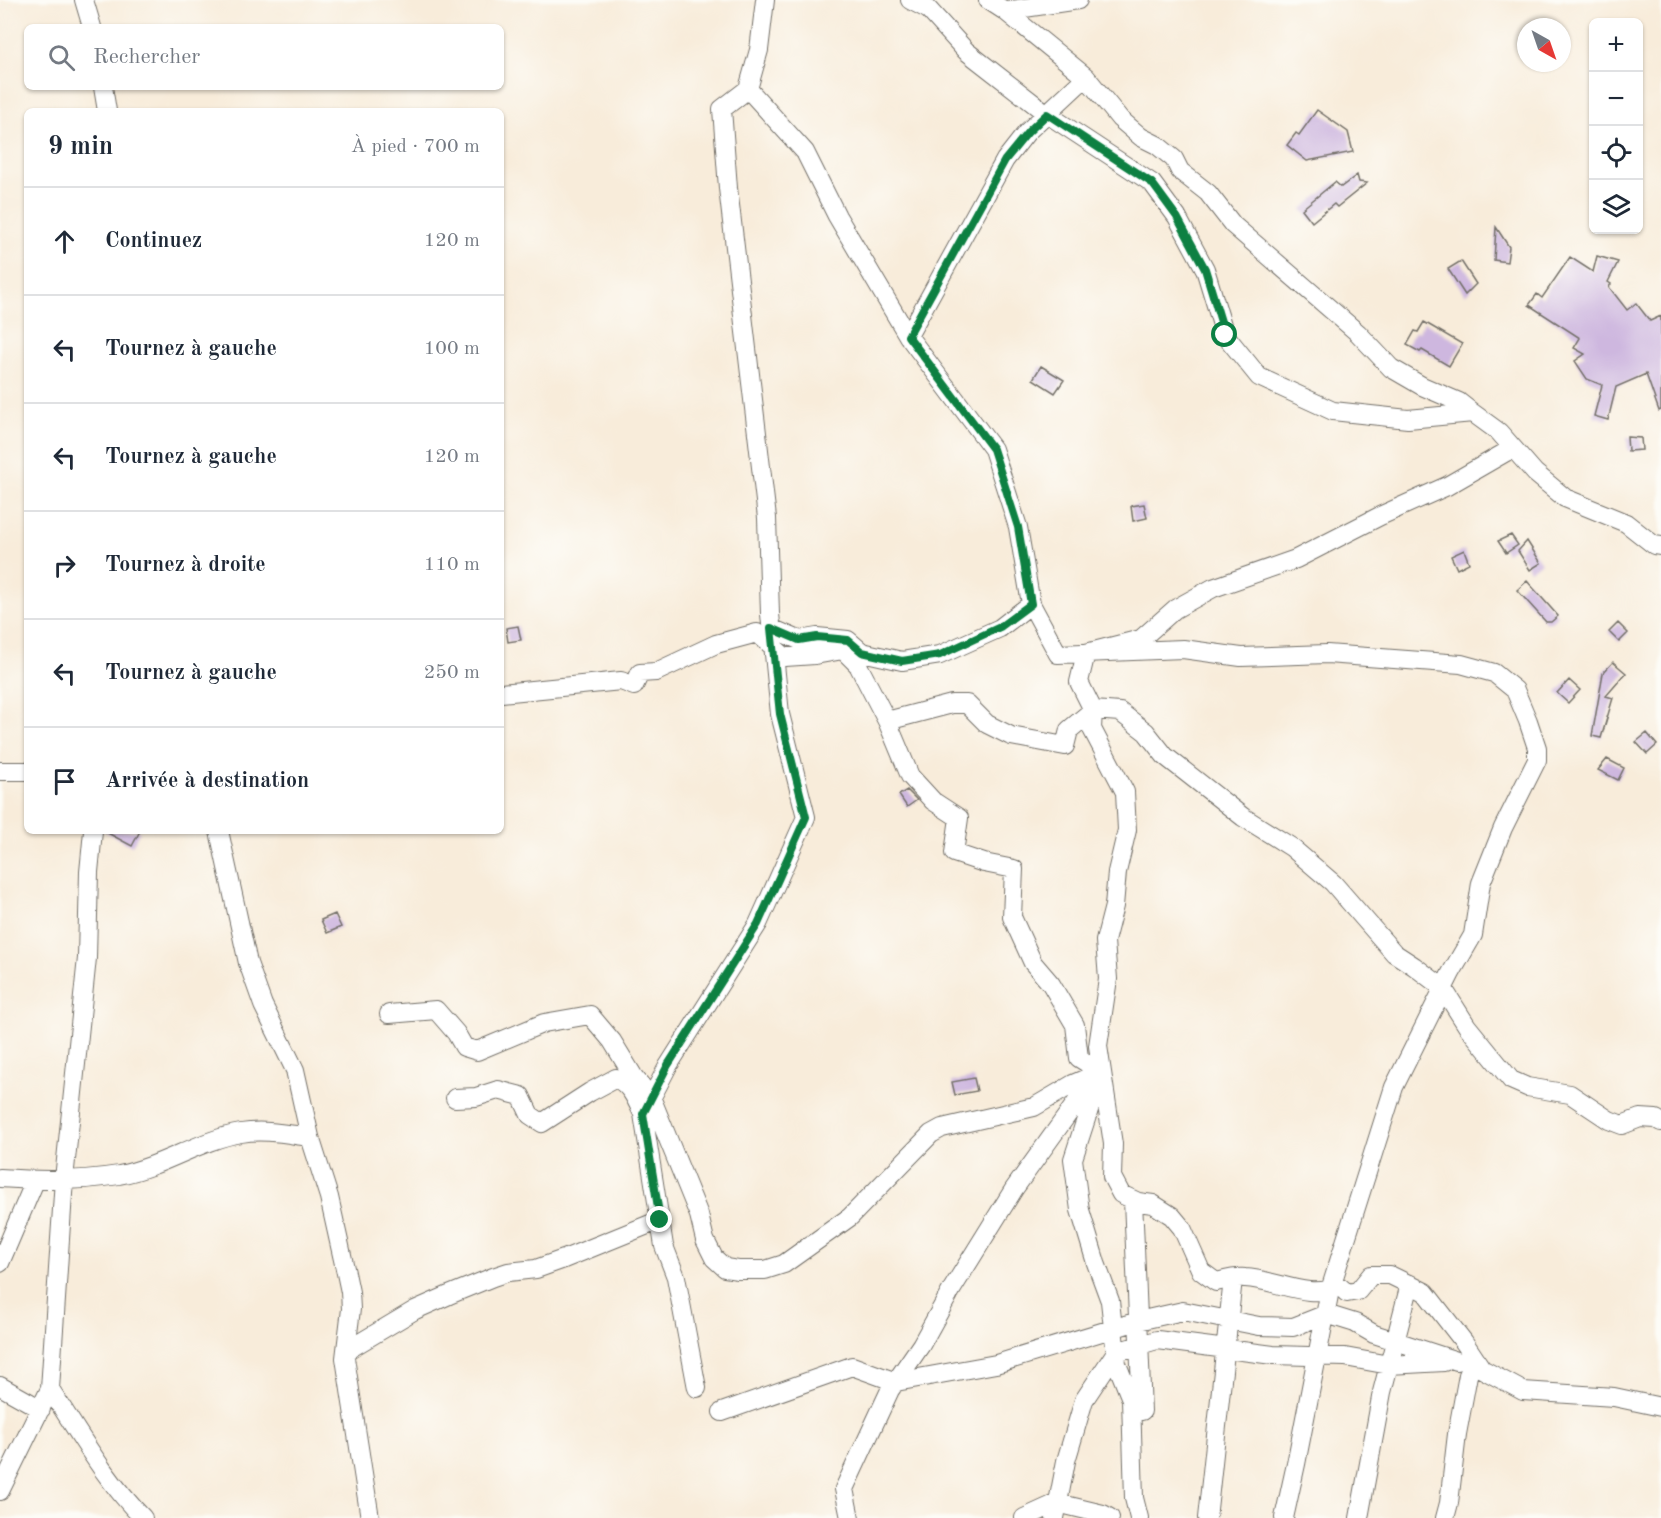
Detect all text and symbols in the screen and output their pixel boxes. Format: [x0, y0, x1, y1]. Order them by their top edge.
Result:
north arrow [1517, 18, 1571, 72]
map controls [1589, 18, 1643, 234]
button: + [1589, 18, 1643, 72]
search box [24, 24, 504, 90]
icon: search [45, 41, 78, 74]
text: Rechercher [93, 46, 200, 68]
button: − [1589, 72, 1643, 126]
button: locate [1589, 126, 1643, 180]
text: 9 min [48, 134, 113, 160]
text: À pied · 700 m [351, 137, 480, 157]
button: layers [1589, 180, 1643, 234]
icon: ahead [48, 225, 81, 258]
text: Continuez [105, 230, 202, 252]
text: 120 m [424, 231, 480, 251]
route start [1211, 321, 1237, 347]
icon: left [48, 333, 81, 366]
text: Tournez à gauche [105, 338, 277, 360]
text: 100 m [424, 339, 480, 359]
icon: left [48, 441, 81, 474]
text: Tournez à gauche [105, 446, 277, 468]
text: 120 m [424, 447, 480, 467]
icon: right [48, 549, 81, 582]
text: Tournez à droite [105, 554, 266, 576]
text: 110 m [424, 555, 480, 575]
icon: left [48, 657, 81, 690]
text: Tournez à gauche [105, 662, 277, 684]
text: 250 m [424, 663, 480, 683]
icon: arrive [48, 765, 81, 798]
text: Arrivée à destination [105, 770, 309, 792]
route end [646, 1206, 672, 1232]

